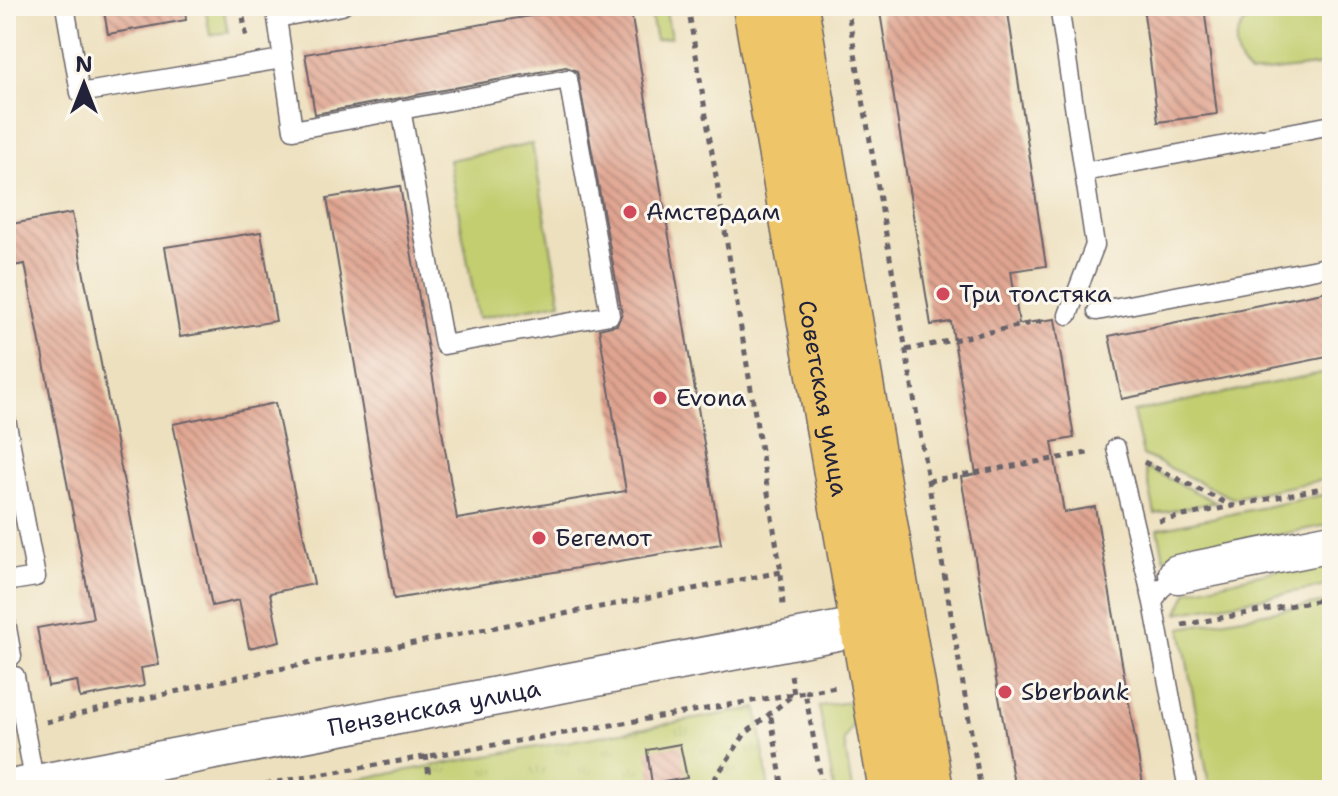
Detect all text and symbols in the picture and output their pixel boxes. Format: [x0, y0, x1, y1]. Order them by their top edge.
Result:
north arrow [44, 44, 124, 124]
text: N [75, 50, 93, 79]
place label: Амстердам [646, 196, 780, 228]
marker: Амстердам [621, 203, 639, 221]
place label: Три толстяка [959, 278, 1112, 310]
marker: Три толстяка [934, 285, 952, 303]
street label: Советская улица [790, 298, 856, 499]
place label: Evona [676, 382, 747, 414]
marker: Evona [651, 389, 669, 407]
place label: Бегемот [555, 522, 653, 554]
marker: Бегемот [530, 529, 548, 547]
street label: Пензенская улица [325, 672, 543, 744]
place label: Sberbank [1021, 676, 1130, 708]
marker: Sberbank [996, 683, 1014, 701]

